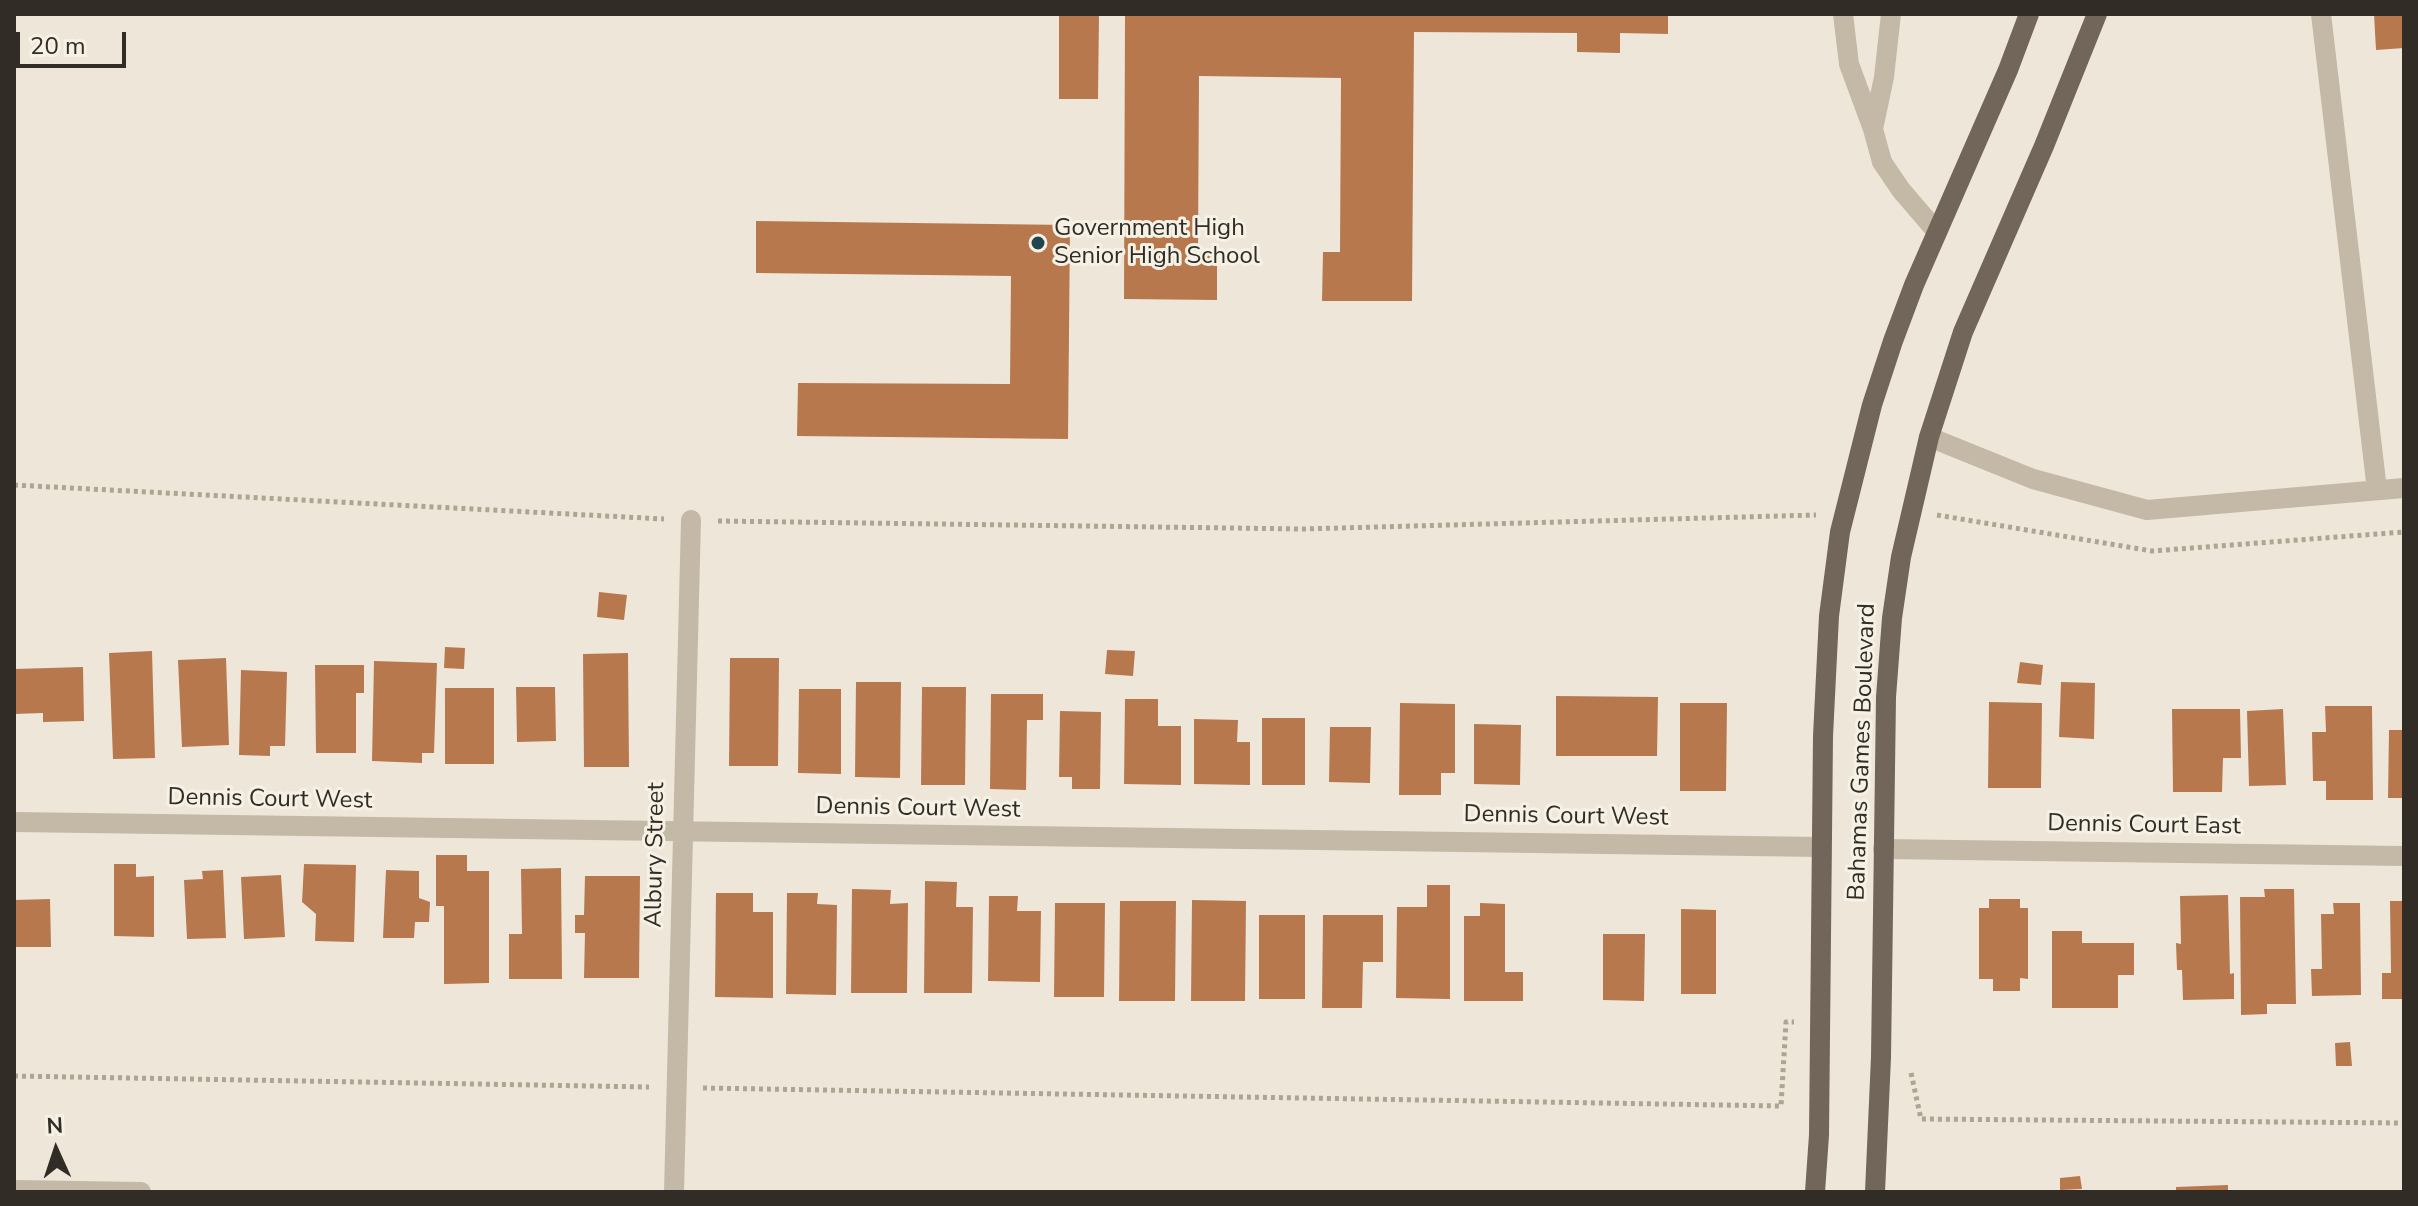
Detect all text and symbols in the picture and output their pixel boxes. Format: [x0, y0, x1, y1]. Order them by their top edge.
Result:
scale bar [20, 16, 130, 66]
text: 20 m [30, 30, 86, 62]
place label: Government High Senior High School [1054, 215, 1260, 271]
marker: Government High Senior High School [1029, 234, 1047, 252]
street label: Bahamas Games Boulevard [1843, 603, 1883, 901]
street label: Albury Street [640, 782, 672, 928]
street label: Dennis Court West [167, 784, 373, 816]
street label: Dennis Court West [815, 793, 1021, 825]
street label: Dennis Court West [1463, 801, 1669, 833]
street label: Dennis Court East [2047, 810, 2241, 842]
north arrow [16, 1110, 96, 1190]
text: N [46, 1111, 64, 1141]

